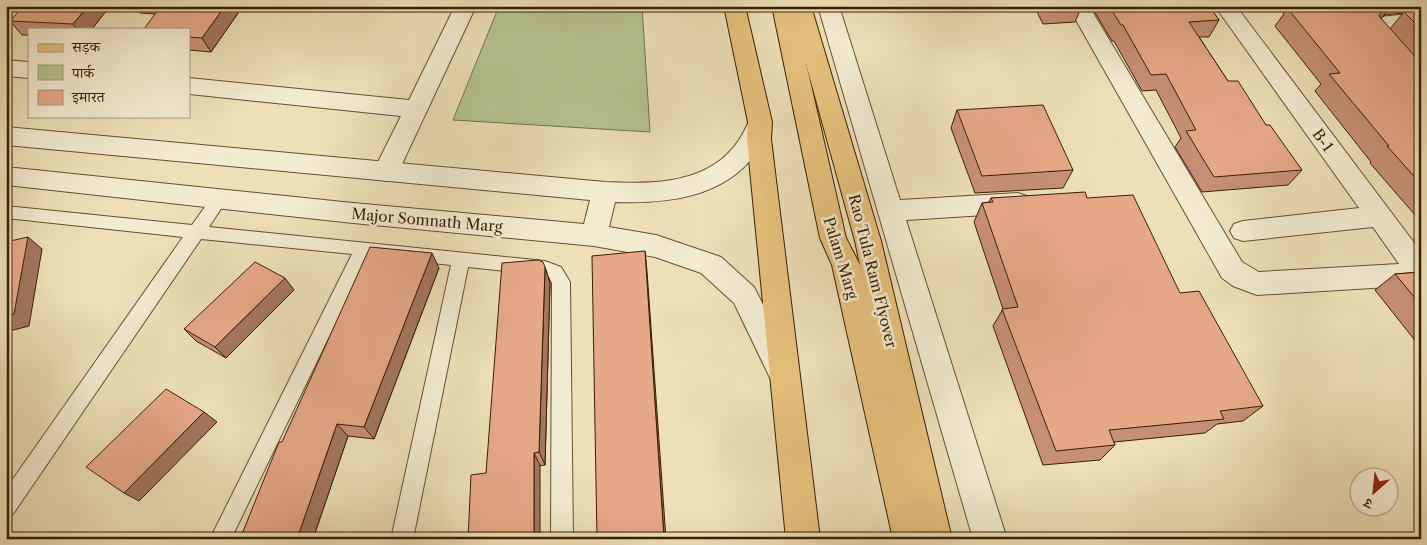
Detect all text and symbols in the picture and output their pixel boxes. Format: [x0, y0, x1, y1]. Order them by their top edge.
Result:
legend [28, 28, 190, 118]
text: सड़क [71, 37, 101, 56]
text: पार्क [71, 63, 95, 82]
text: इमारत [71, 87, 106, 106]
street label: B-1 [1308, 125, 1338, 156]
street label: Rao Tula Ram Flyover [845, 192, 901, 351]
street label: Major Somnath Marg [351, 204, 503, 236]
street label: Palam Marg [819, 215, 863, 302]
north arrow [1350, 468, 1400, 518]
text: उ [1360, 494, 1376, 514]

